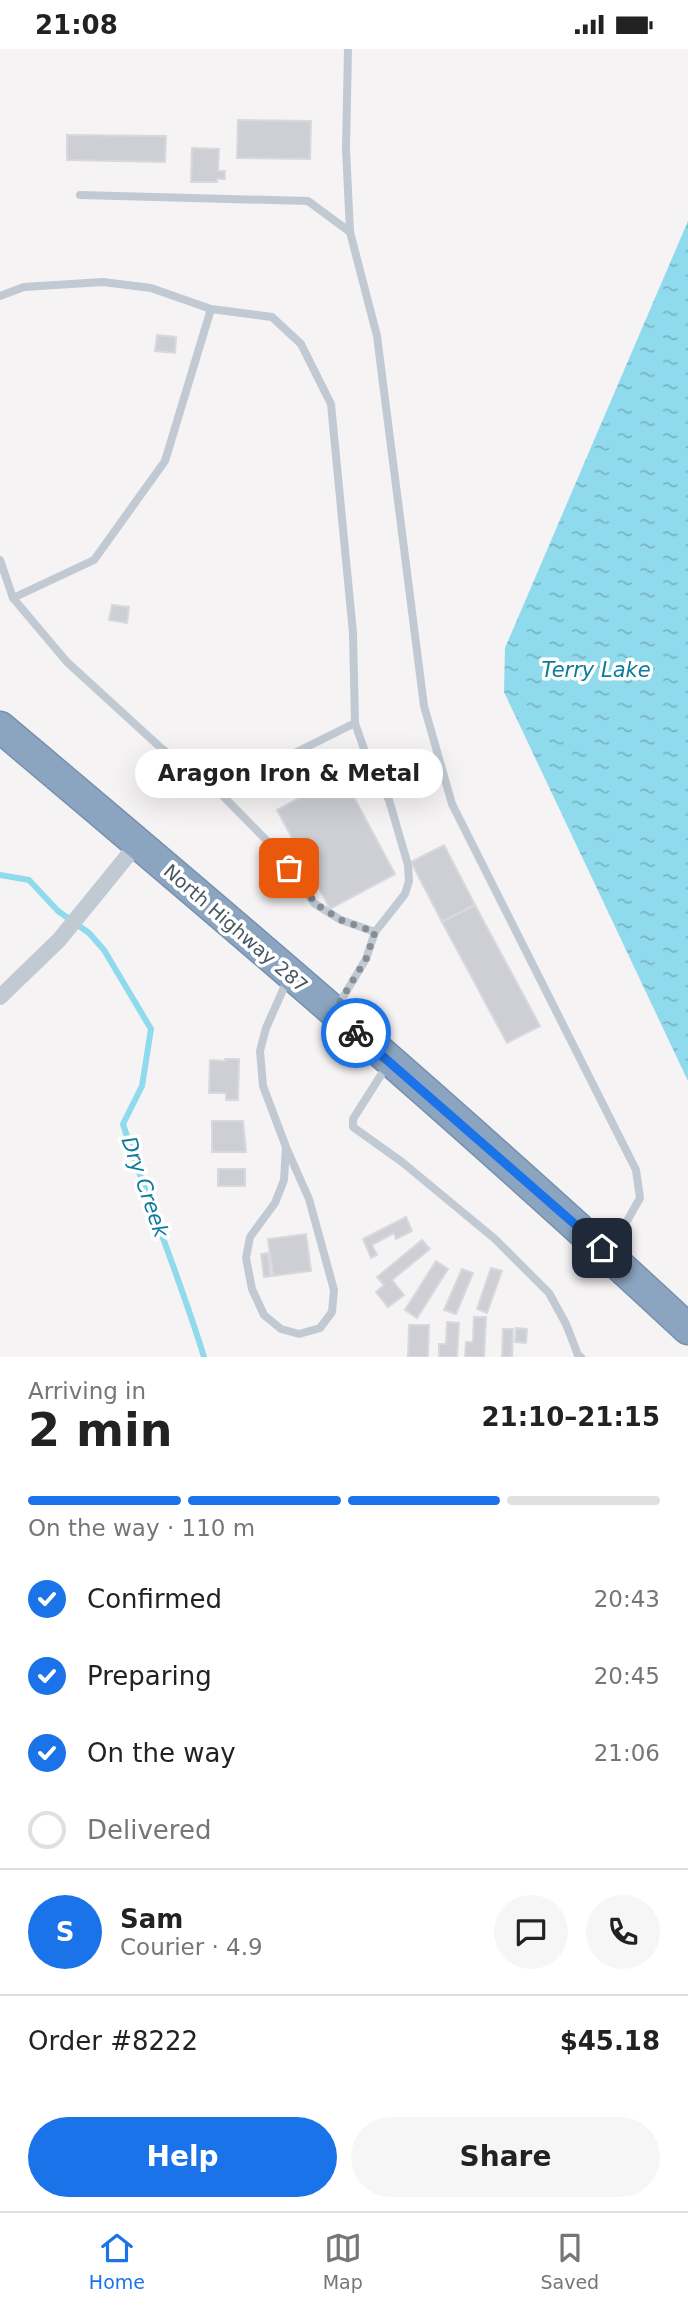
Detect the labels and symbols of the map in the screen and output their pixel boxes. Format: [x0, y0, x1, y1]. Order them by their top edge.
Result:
water label: Terry Lake [541, 658, 651, 682]
callout: Aragon Iron & Metal [135, 749, 443, 798]
pin [259, 838, 319, 898]
street label: North Highway 287 [160, 859, 312, 997]
courier [321, 998, 391, 1068]
water label: Dry Creek [117, 1133, 174, 1241]
pin [572, 1218, 632, 1278]

